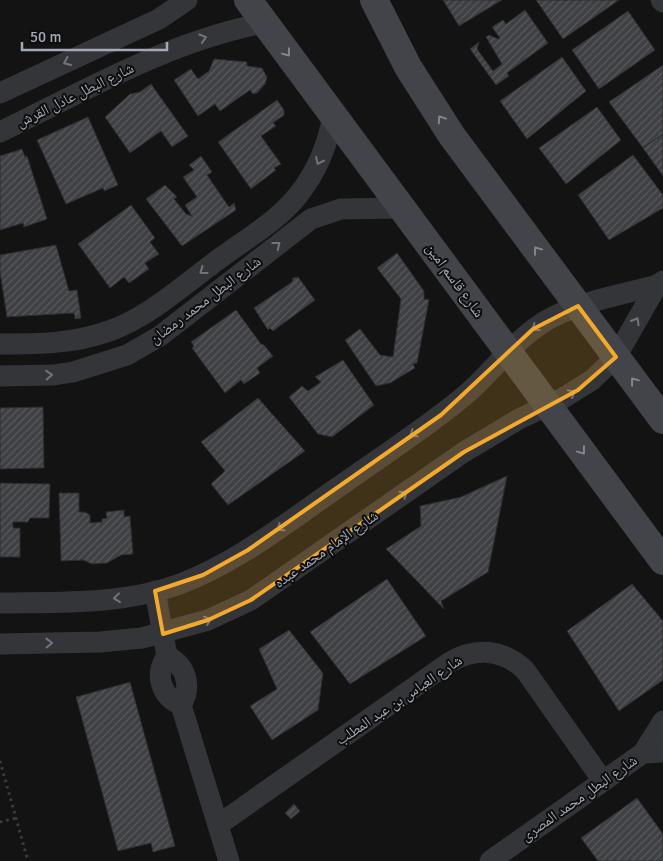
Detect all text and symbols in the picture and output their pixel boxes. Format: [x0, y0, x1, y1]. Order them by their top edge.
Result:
scale bar [22, 20, 168, 52]
text: 50 m [30, 28, 61, 46]
one-way arrow [198, 33, 206, 43]
one-way arrow [281, 47, 290, 57]
one-way arrow [63, 56, 72, 66]
street label: شارع البطل عادل القرش [13, 59, 137, 132]
one-way arrow [438, 116, 447, 125]
one-way arrow [315, 156, 326, 165]
street label: شارع قاسم امين [421, 239, 488, 321]
one-way arrow [271, 241, 280, 250]
one-way arrow [534, 246, 543, 256]
street label: شارع البطل محمد رمضان [146, 252, 265, 349]
one-way arrow [199, 265, 208, 274]
one-way arrow [630, 317, 640, 326]
one-way arrow [531, 322, 541, 331]
one-way arrow [45, 370, 53, 381]
one-way arrow [631, 377, 640, 387]
one-way arrow [567, 389, 576, 399]
one-way arrow [409, 428, 419, 437]
one-way arrow [576, 445, 584, 454]
one-way arrow [398, 491, 407, 500]
street label: شارع الإمام محمد عبده [270, 506, 382, 592]
one-way arrow [276, 522, 286, 531]
one-way arrow [113, 592, 121, 603]
one-way arrow [204, 615, 212, 625]
one-way arrow [45, 638, 53, 648]
street label: شارع العباس بن عبد المطلب [332, 651, 466, 750]
street label: شارع البطل محمد المصرى [517, 751, 641, 846]

